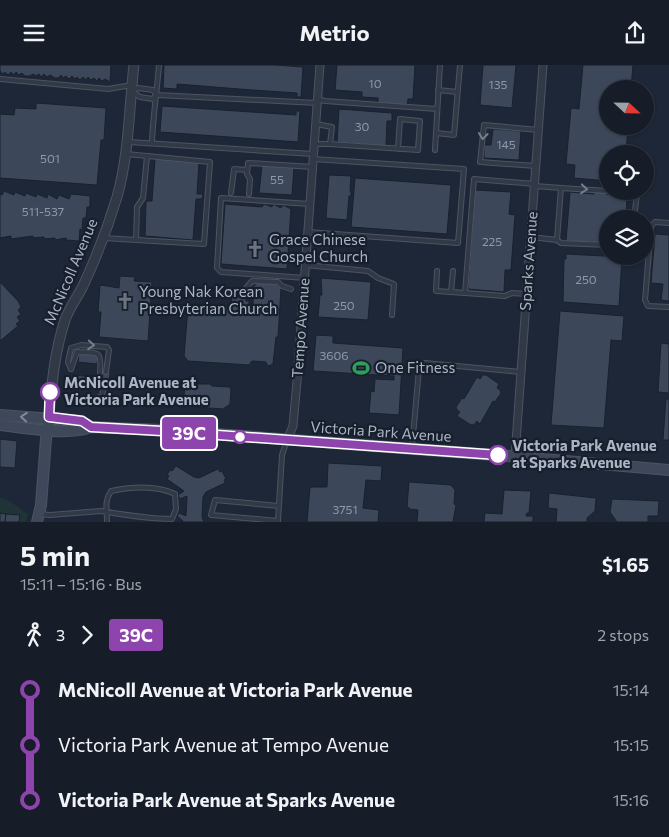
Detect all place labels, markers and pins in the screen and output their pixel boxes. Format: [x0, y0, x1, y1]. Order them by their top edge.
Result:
place label: Grace Chinese Gospel Church [269, 230, 368, 265]
church icon: Grace Chinese Gospel Church [245, 239, 265, 259]
place label: Young Nak Korean Presbyterian Church [139, 282, 277, 317]
church icon: Young Nak Korean Presbyterian Church [115, 291, 135, 311]
sports icon: One Fitness [351, 358, 371, 378]
place label: One Fitness [375, 358, 456, 376]
place label: McNicoll Avenue at Victoria Park Avenue [64, 373, 209, 408]
marker: McNicoll Avenue at Victoria Park Avenue [40, 382, 60, 402]
unlabelled marker [233, 430, 247, 444]
place label: Victoria Park Avenue at Sparks Avenue [512, 436, 657, 471]
marker: Victoria Park Avenue at Sparks Avenue [488, 445, 508, 465]

